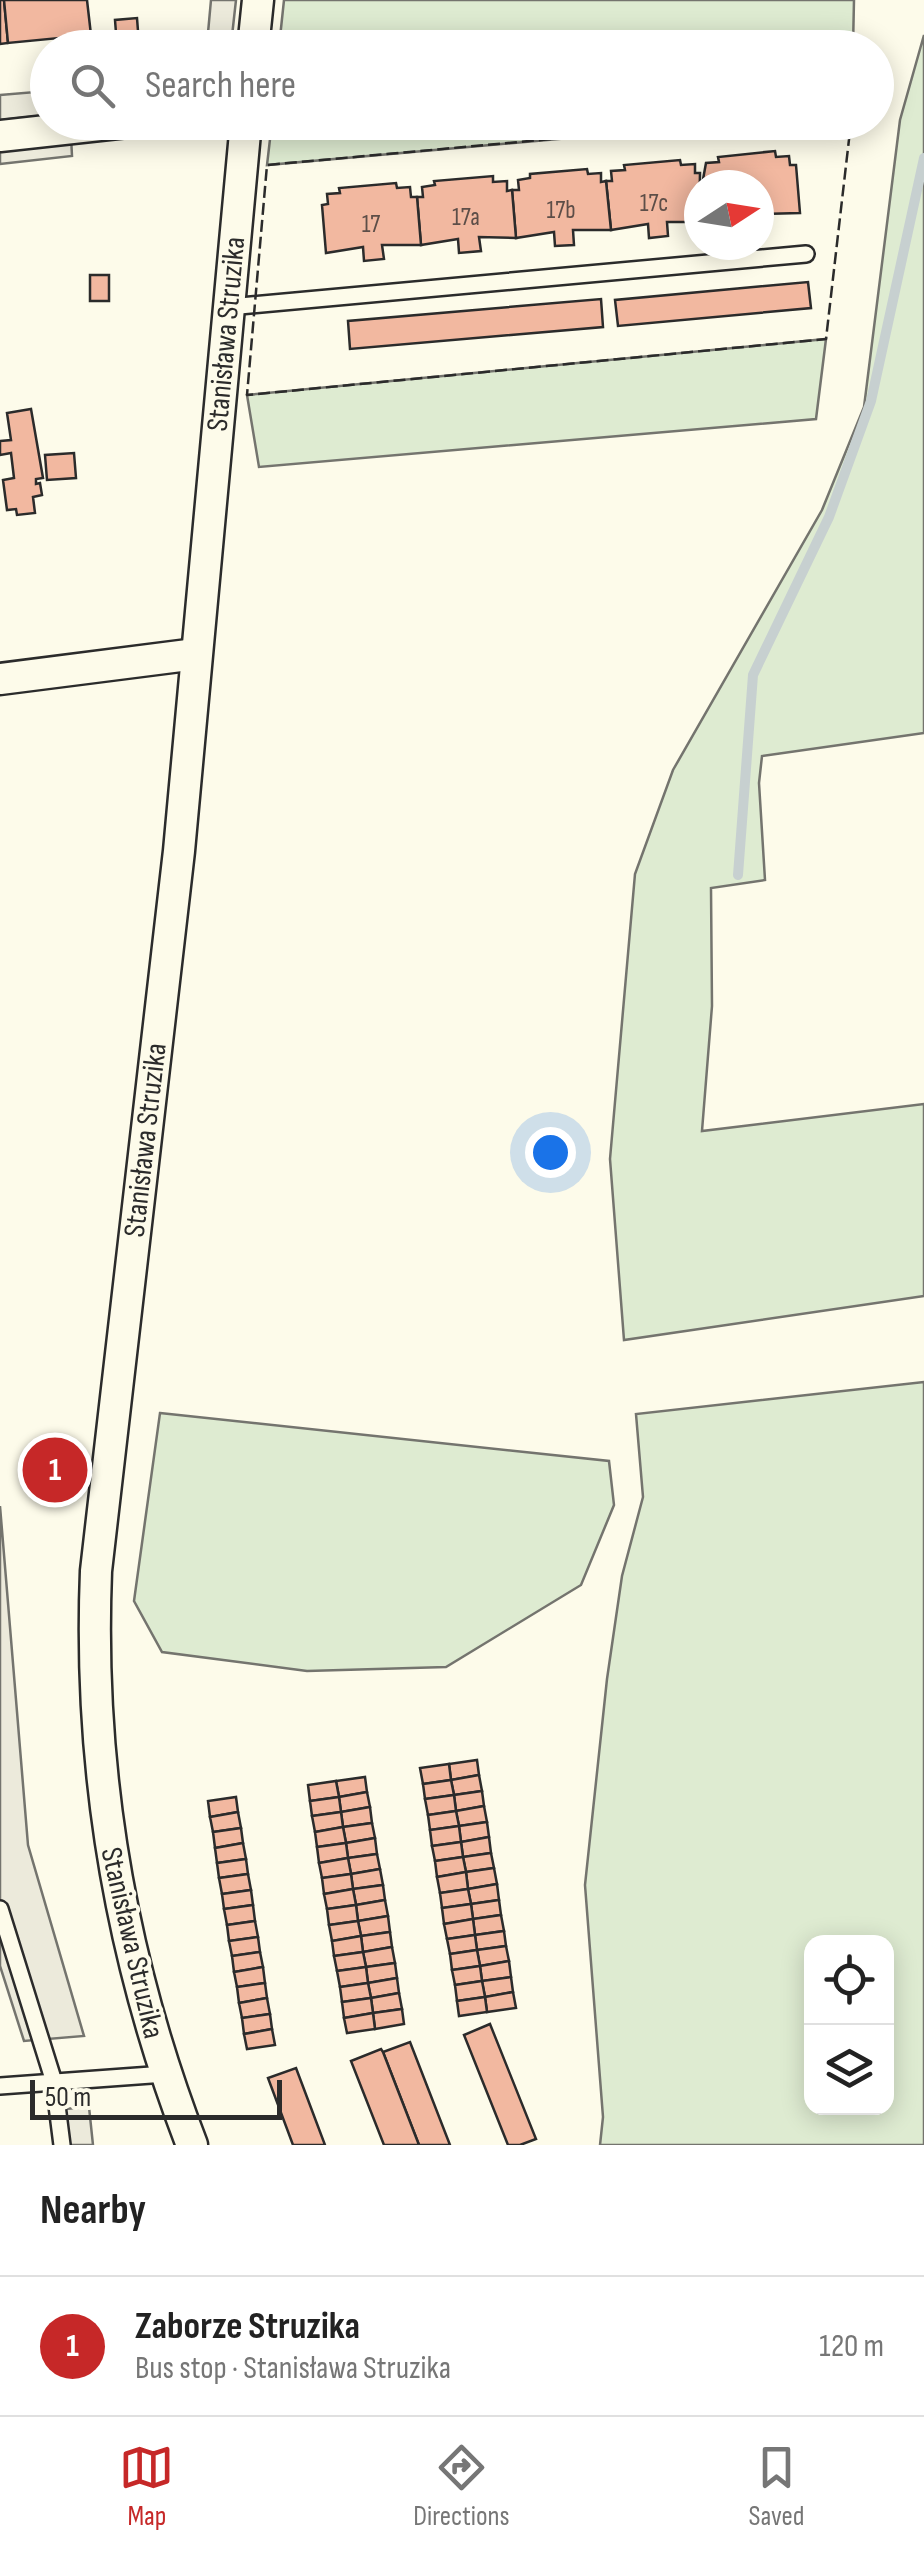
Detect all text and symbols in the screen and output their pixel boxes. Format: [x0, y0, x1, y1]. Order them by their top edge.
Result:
search box [30, 30, 894, 140]
icon: search [65, 58, 120, 113]
text: Search here [145, 63, 296, 108]
north arrow [684, 170, 774, 260]
house number: 17c [640, 188, 668, 219]
house number: 17b [546, 195, 576, 226]
house number: 17a [452, 202, 480, 233]
house number: 17 [362, 209, 380, 240]
street label: Stanisława Struzika [200, 235, 253, 433]
street label: Stanisława Struzika [117, 1041, 175, 1239]
your location [525, 1127, 576, 1178]
pin: 1 [22, 1432, 88, 1508]
street label: Stanisława Struzika [93, 1844, 171, 2042]
map controls [804, 1935, 894, 2115]
button: locate [804, 1935, 894, 2025]
button: layers [804, 2025, 894, 2115]
scale bar [30, 2075, 282, 2120]
text: 50 m [45, 2081, 91, 2114]
text: Nearby [40, 2185, 146, 2236]
text: Zaborze Struzika [135, 2304, 360, 2349]
text: 1 [66, 2327, 79, 2366]
text: 120 m [819, 2327, 884, 2366]
text: Bus stop · Stanisława Struzika [135, 2349, 451, 2388]
tab: Map [119, 2440, 174, 2533]
tab: Directions [413, 2440, 510, 2533]
tab: Saved [748, 2440, 805, 2533]

